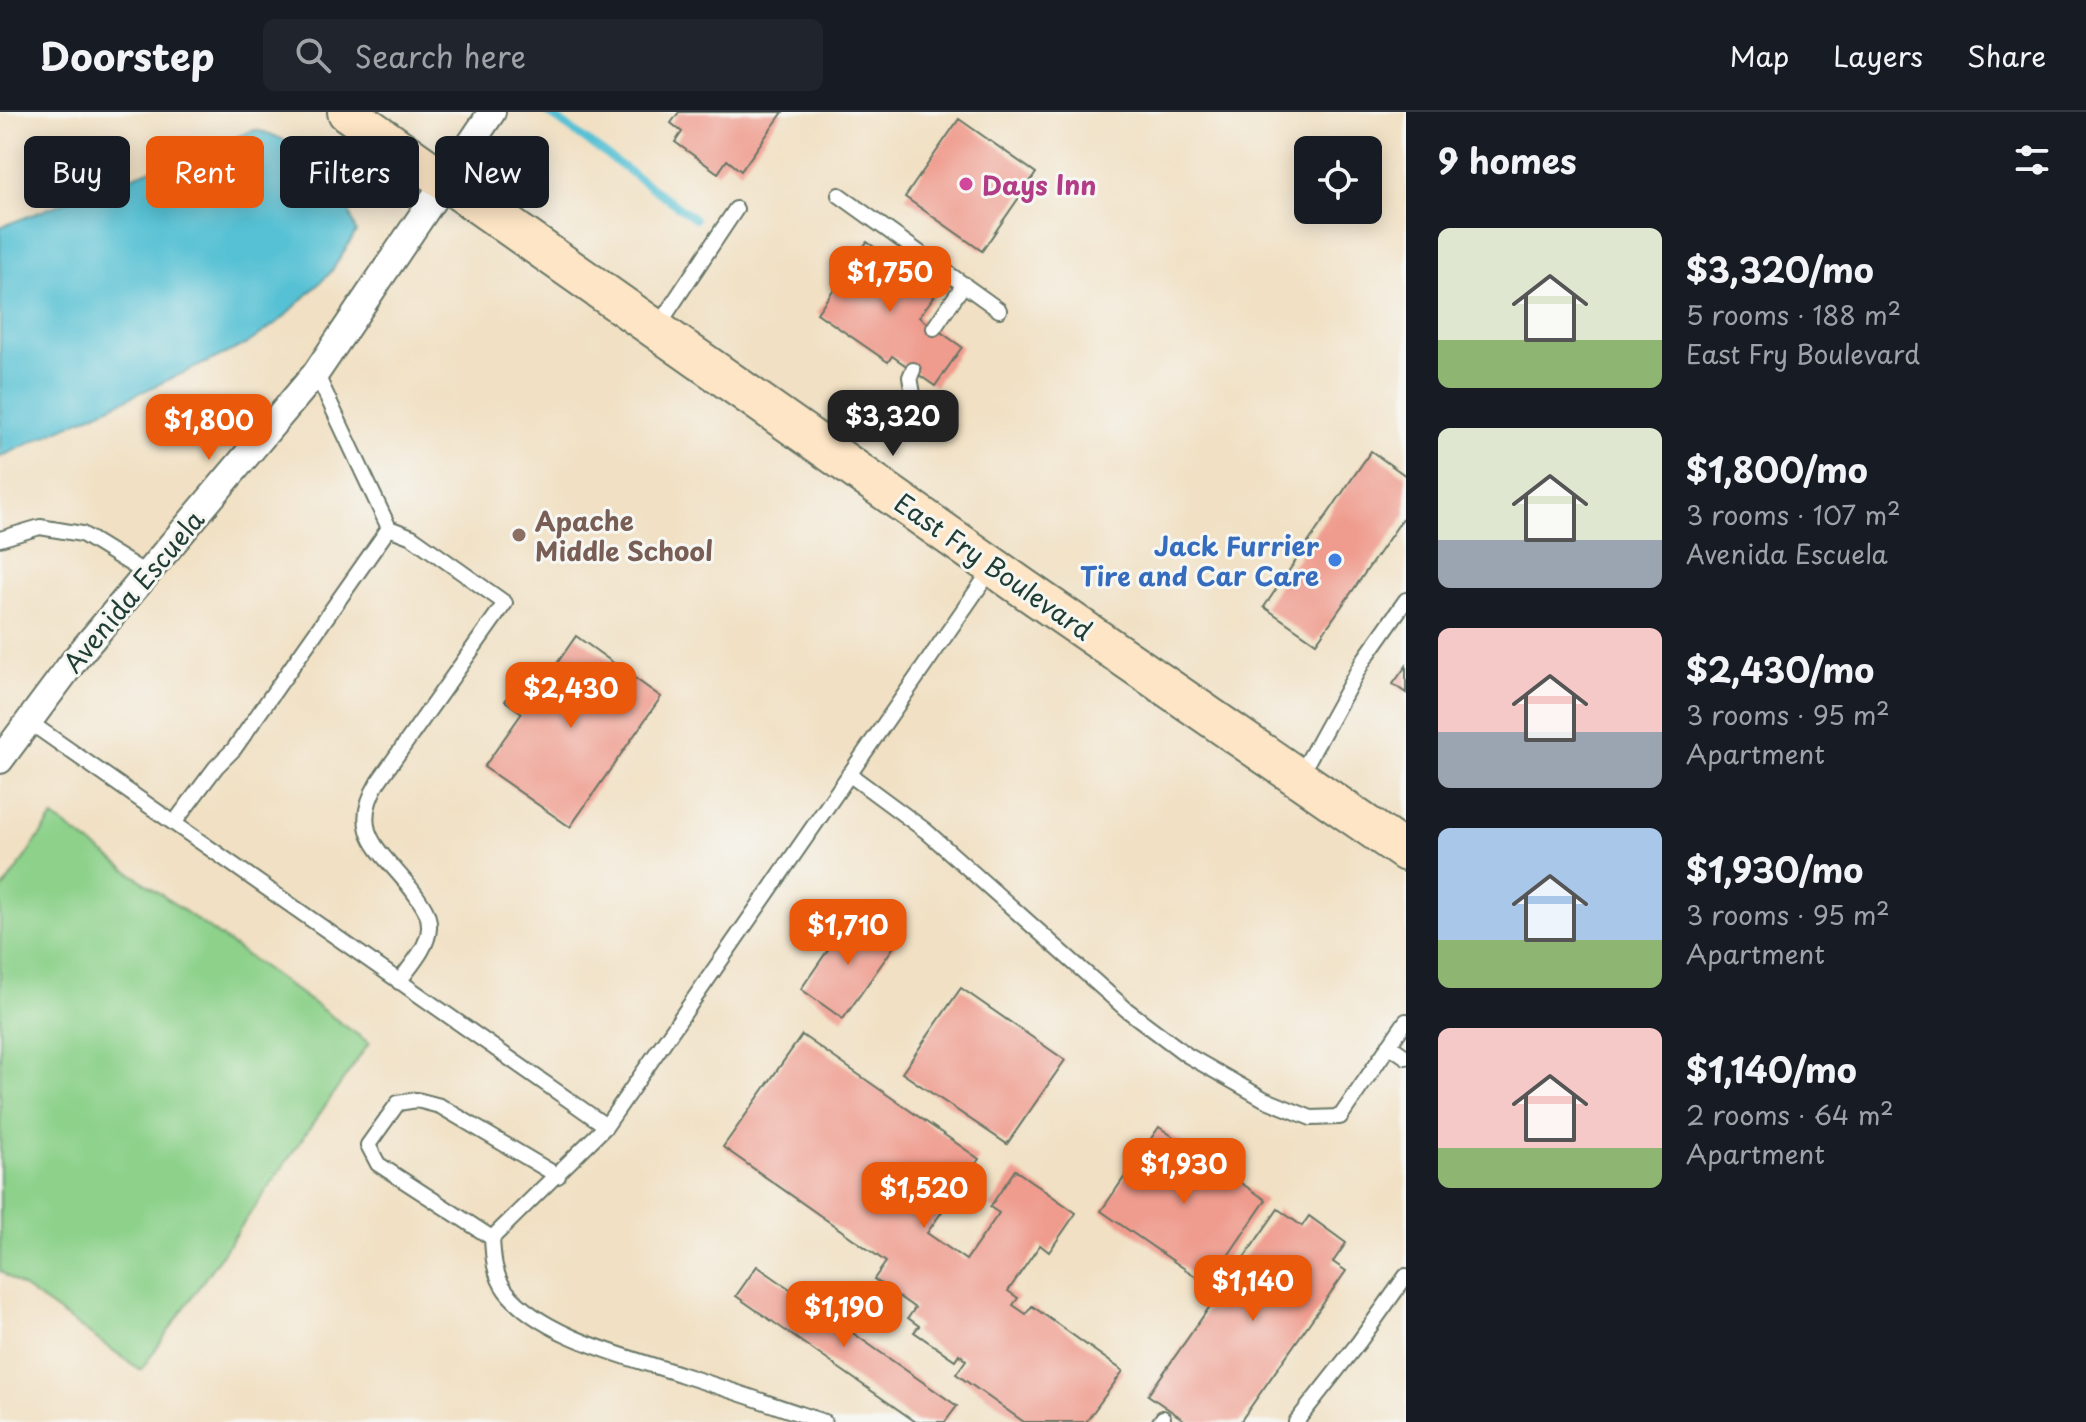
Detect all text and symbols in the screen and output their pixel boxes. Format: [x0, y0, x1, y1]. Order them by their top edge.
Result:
search box [263, 19, 823, 91]
text: Doorstep [40, 27, 215, 84]
icon: search [291, 33, 335, 77]
text: Search here [355, 33, 526, 78]
text: Map [1729, 34, 1789, 77]
text: Layers [1833, 34, 1923, 77]
text: Share [1967, 34, 2046, 77]
text: 9 homes [1438, 134, 1577, 186]
chip: Buy [24, 136, 130, 208]
chip: Rent [146, 136, 264, 208]
chip: Filters [280, 136, 419, 208]
chip: New [435, 136, 549, 208]
map controls [1294, 136, 1382, 224]
button: locate [1294, 136, 1382, 224]
icon: filters [2010, 138, 2054, 182]
place label: Days Inn [982, 165, 1096, 204]
marker: Days Inn [957, 175, 975, 193]
text: $3,320/mo [1686, 243, 1874, 295]
pin: $1,750 [825, 246, 955, 314]
text: $1,750 [847, 252, 933, 291]
icon: home [1502, 260, 1598, 356]
text: 5 rooms · 188 m² [1686, 295, 1901, 334]
text: East Fry Boulevard [1686, 334, 1920, 373]
pin: $3,320 [828, 390, 958, 458]
pin: $1,800 [144, 394, 274, 462]
text: $3,320 [846, 396, 940, 435]
text: $1,800 [164, 400, 254, 439]
text: $1,800/mo [1686, 443, 1868, 495]
icon: home [1502, 460, 1598, 556]
street label: East Fry Boulevard [887, 483, 1101, 649]
text: 3 rooms · 107 m² [1686, 495, 1901, 534]
street label: Avenida Escuela [53, 501, 213, 681]
place label: Apache Middle School [535, 501, 713, 570]
marker: Apache Middle School [510, 526, 528, 544]
place label: Jack Furrier Tire and Car Care [1080, 526, 1320, 595]
text: Avenida Escuela [1686, 534, 1888, 573]
marker: Jack Furrier Tire and Car Care [1326, 551, 1344, 569]
text: $2,430/mo [1686, 643, 1874, 695]
icon: home [1502, 660, 1598, 756]
pin: $2,430 [506, 662, 636, 730]
text: $2,430 [523, 668, 619, 707]
text: 3 rooms · 95 m² [1686, 695, 1890, 734]
text: Apartment [1686, 734, 1825, 773]
text: $1,930/mo [1686, 843, 1863, 895]
icon: home [1502, 860, 1598, 956]
text: 3 rooms · 95 m² [1686, 895, 1890, 934]
pin: $1,710 [783, 899, 913, 967]
text: $1,710 [808, 905, 888, 944]
text: Apartment [1686, 934, 1825, 973]
text: $1,140/mo [1686, 1043, 1857, 1095]
icon: home [1502, 1060, 1598, 1156]
text: 2 rooms · 64 m² [1686, 1095, 1894, 1134]
text: Apartment [1686, 1134, 1825, 1173]
pin: $1,930 [1119, 1138, 1249, 1206]
text: $1,930 [1141, 1144, 1227, 1183]
pin: $1,520 [859, 1162, 989, 1230]
text: $1,520 [880, 1168, 968, 1207]
pin: $1,140 [1188, 1255, 1318, 1323]
text: $1,140 [1212, 1261, 1294, 1300]
pin: $1,190 [779, 1281, 909, 1349]
text: $1,190 [804, 1287, 884, 1326]

